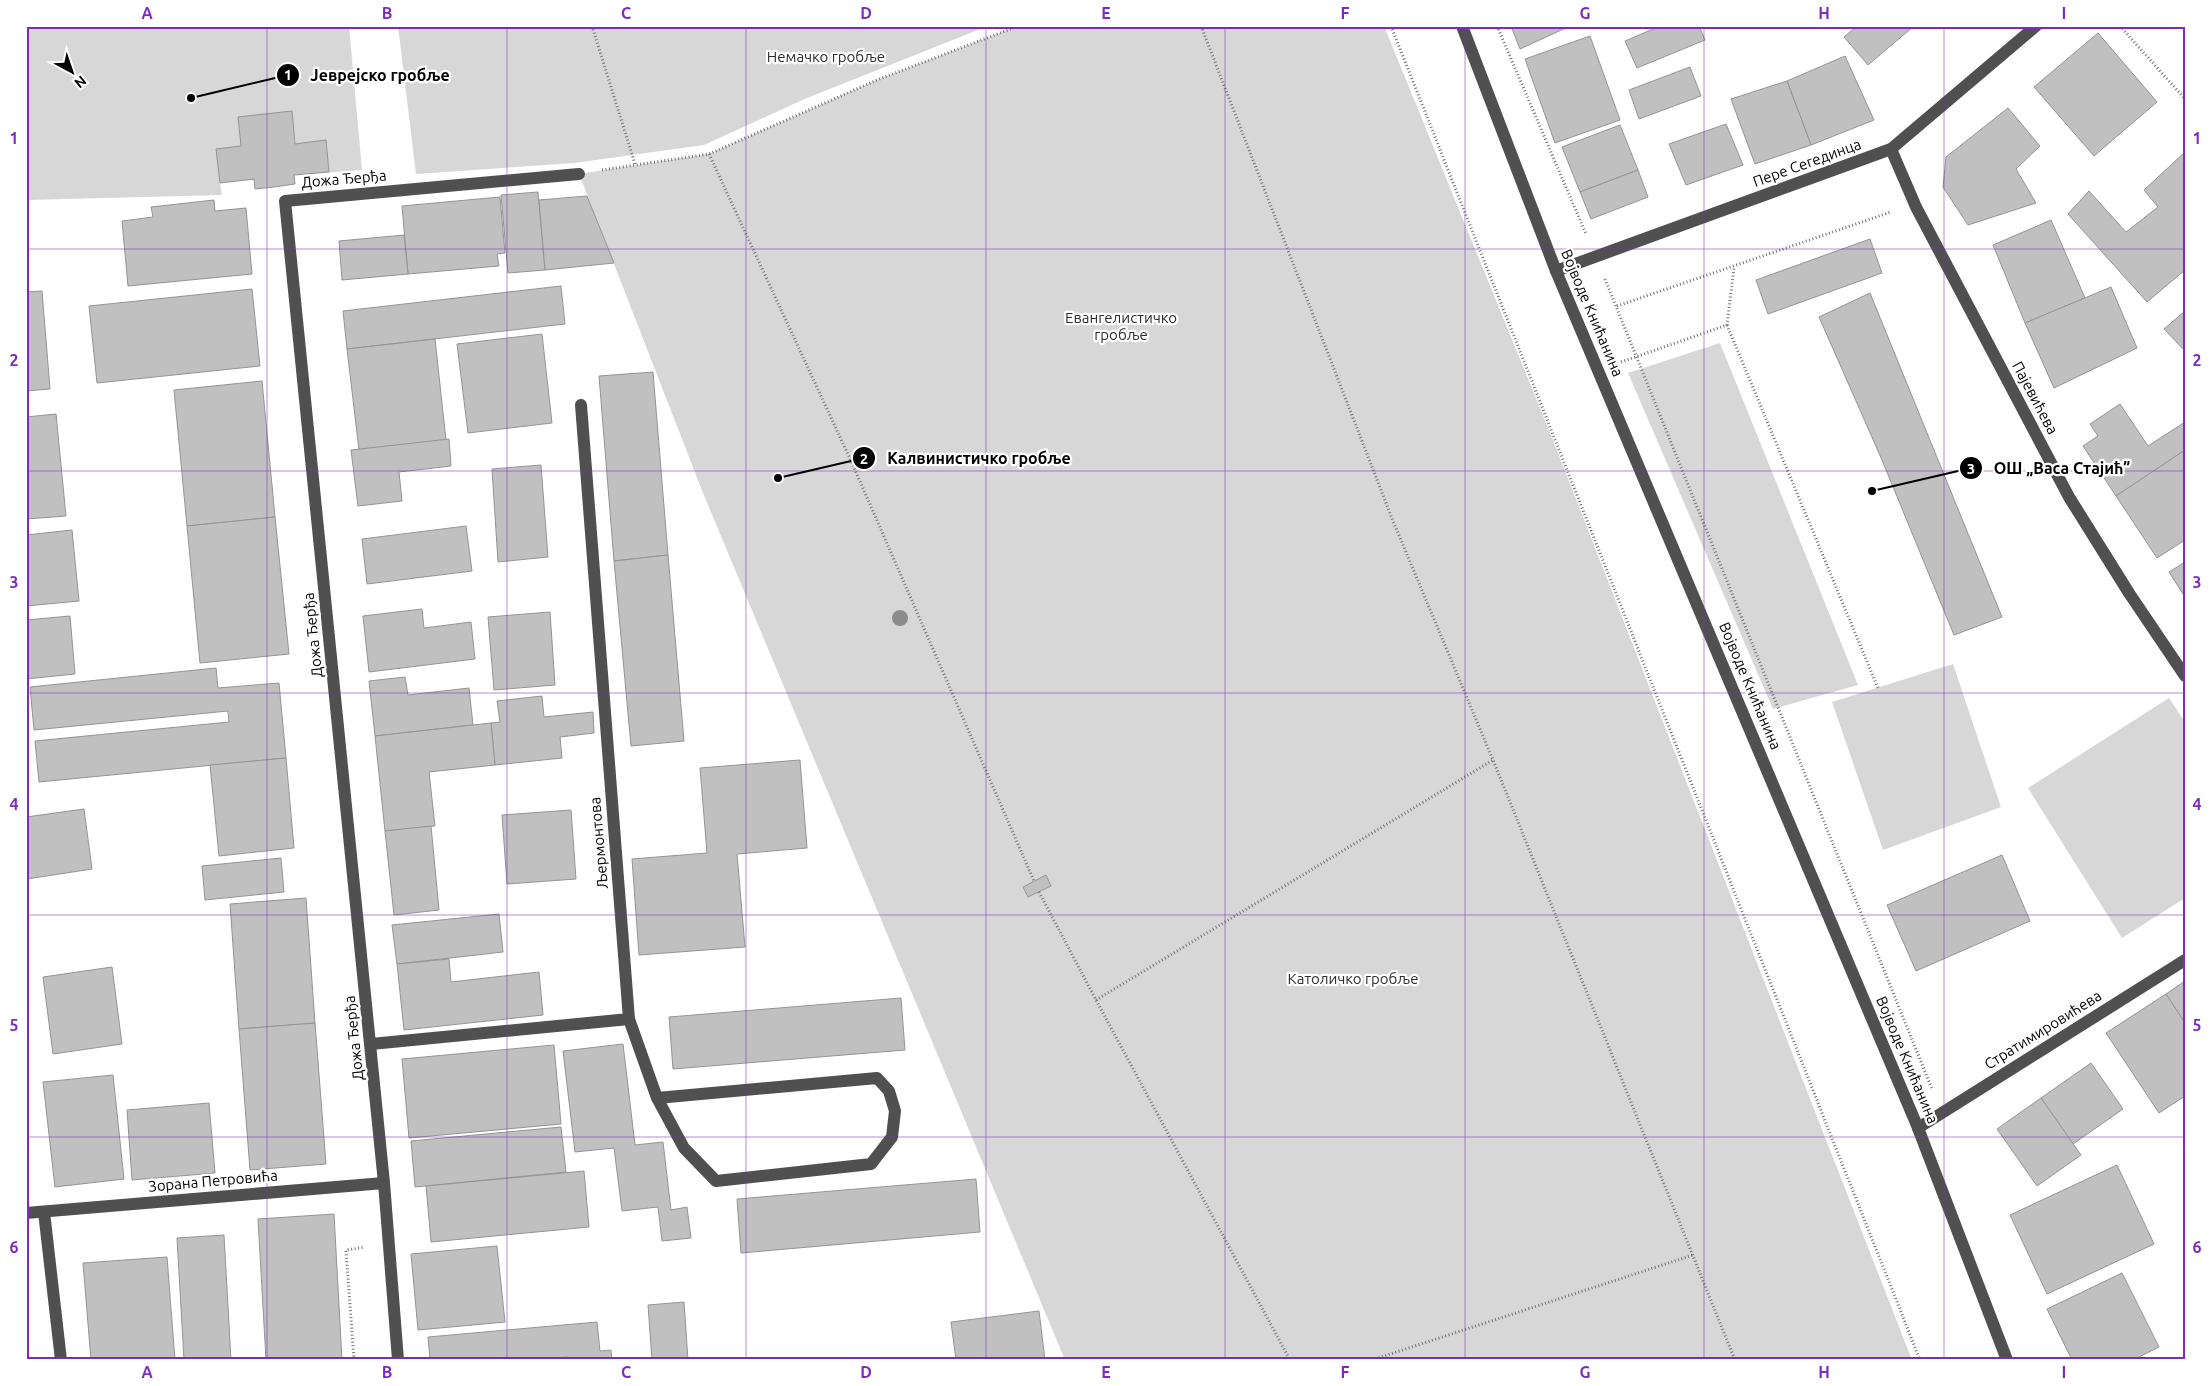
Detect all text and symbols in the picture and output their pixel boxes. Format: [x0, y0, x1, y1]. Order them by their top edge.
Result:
text: A [141, 4, 153, 22]
text: B [382, 4, 392, 22]
text: C [621, 4, 631, 22]
text: D [860, 4, 872, 22]
text: E [1101, 4, 1111, 22]
text: F [1341, 4, 1350, 22]
text: G [1579, 4, 1591, 22]
text: H [1818, 4, 1830, 22]
text: I [2062, 4, 2066, 22]
north arrow [48, 48, 98, 98]
park label: Немачко гробље [767, 48, 885, 65]
callout: Јеврејско гробље [276, 60, 460, 91]
text: 1 [284, 66, 292, 83]
text: Јеврејско гробље [310, 66, 450, 84]
text: N [71, 72, 90, 91]
text: 1 [9, 129, 19, 147]
text: 1 [2192, 129, 2202, 147]
street label: Пере Сегединца [1750, 135, 1863, 190]
street label: Дожа Ђерђа [301, 166, 387, 191]
street label: Војводе Книћанина [1558, 247, 1627, 379]
park label: Евангелистичко гробље [1065, 309, 1177, 343]
text: 2 [9, 351, 19, 369]
text: 2 [2192, 351, 2202, 369]
street label: Пајевићева [2009, 358, 2062, 437]
callout: Калвинистичко гробље [852, 443, 1080, 474]
text: Калвинистичко гробље [887, 449, 1071, 467]
text: 2 [860, 450, 868, 467]
callout: ОШ „Васа Стајић” [1958, 453, 2140, 484]
text: ОШ „Васа Стајић” [1994, 459, 2130, 477]
text: 3 [1967, 460, 1975, 477]
text: 3 [9, 573, 19, 591]
text: 3 [2192, 573, 2202, 591]
street label: Дожа Ђерђа [300, 592, 325, 678]
street label: Војводе Книћанина [1716, 620, 1785, 752]
text: 4 [9, 795, 19, 813]
text: 4 [2192, 795, 2202, 813]
street label: Љермонтова [586, 796, 611, 890]
park label: Католичко гробље [1288, 970, 1418, 987]
street label: Стратимировићева [1981, 987, 2104, 1073]
street label: Војводе Книћанина [1873, 994, 1942, 1126]
street label: Дожа Ђерђа [341, 995, 366, 1081]
text: 5 [9, 1016, 19, 1034]
text: 5 [2192, 1016, 2202, 1034]
street label: Зорана Петровића [148, 1166, 278, 1195]
text: 6 [9, 1238, 19, 1256]
text: 6 [2192, 1238, 2202, 1256]
text: A [141, 1363, 153, 1381]
text: B [382, 1363, 392, 1381]
text: C [621, 1363, 631, 1381]
text: D [860, 1363, 872, 1381]
text: E [1101, 1363, 1111, 1381]
text: F [1341, 1363, 1350, 1381]
text: G [1579, 1363, 1591, 1381]
text: H [1818, 1363, 1830, 1381]
text: I [2062, 1363, 2066, 1381]

